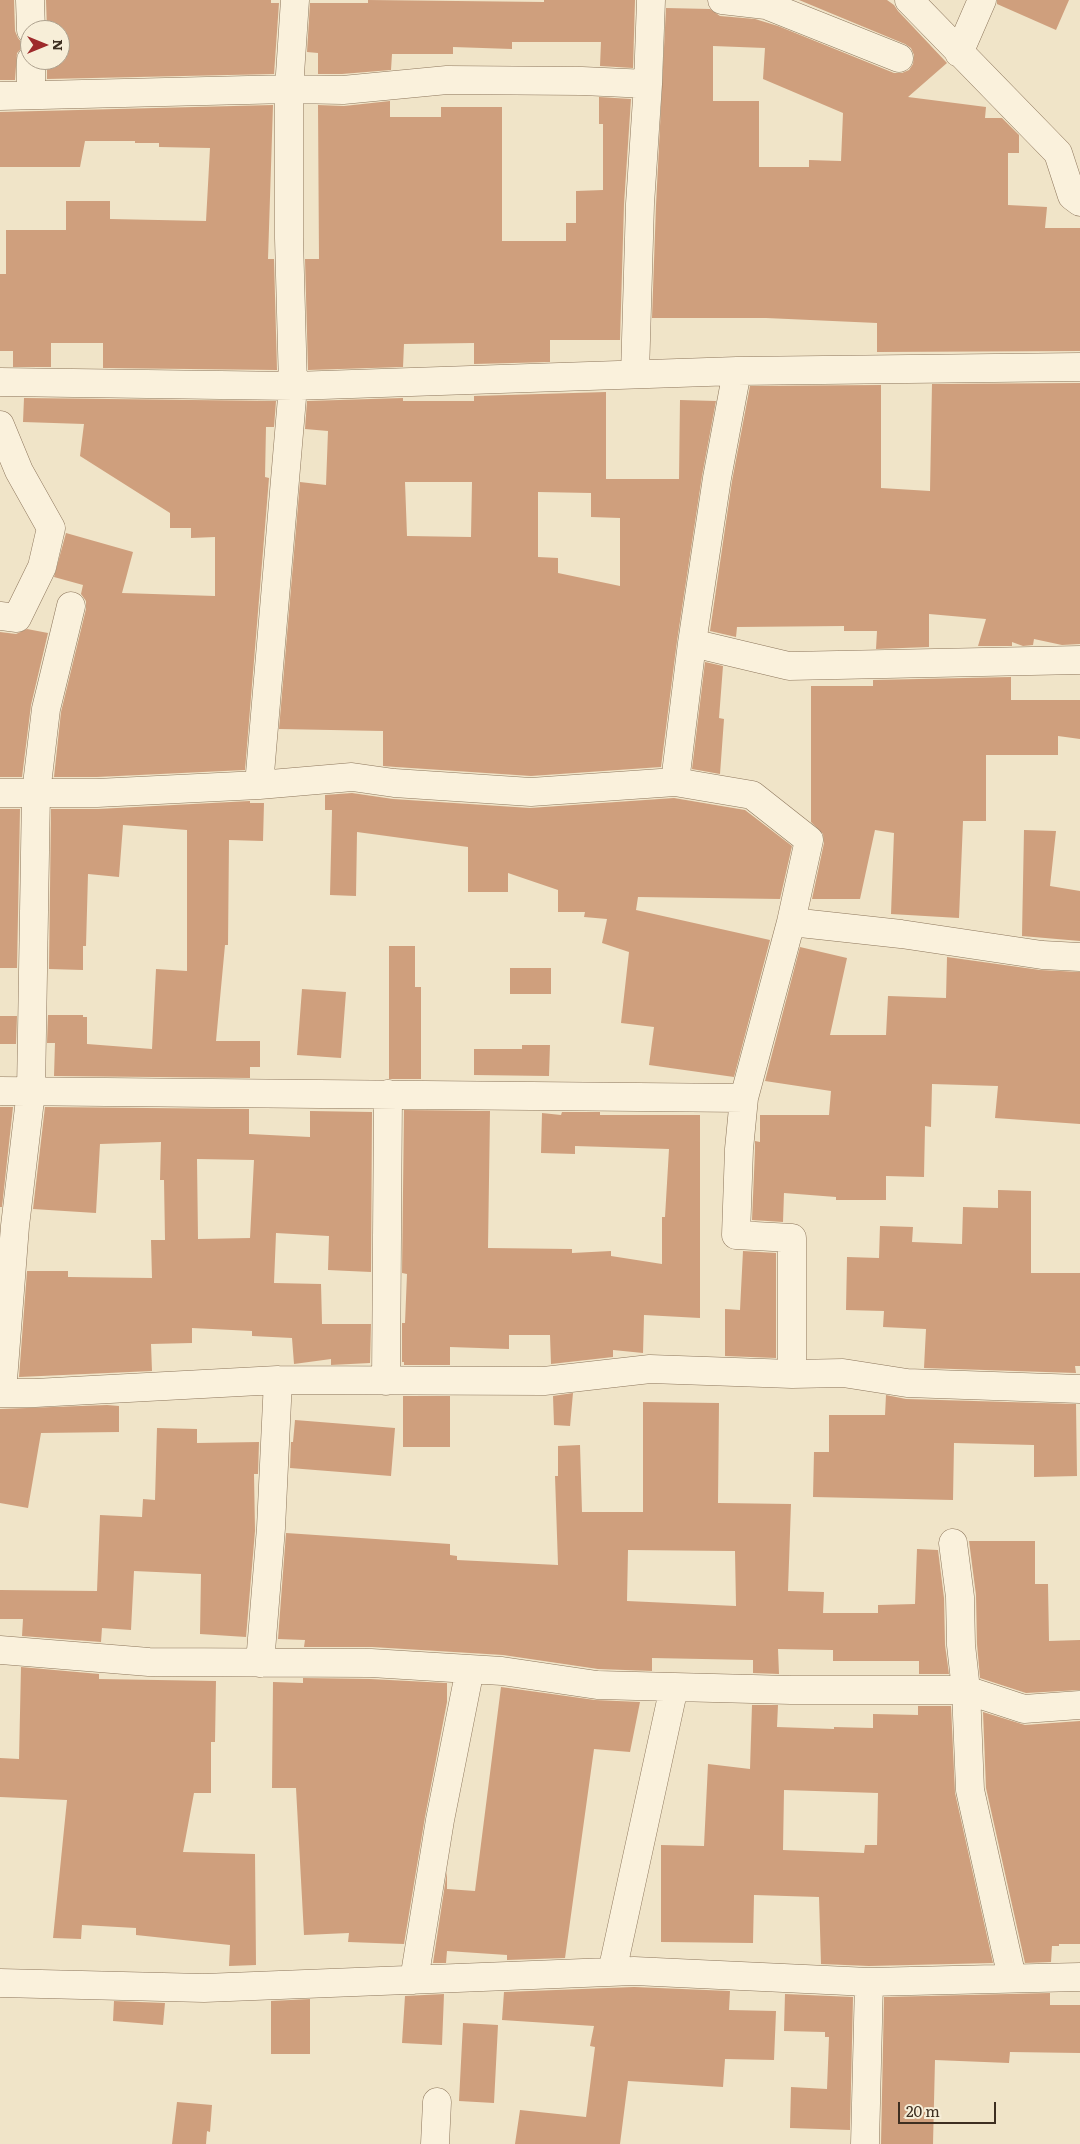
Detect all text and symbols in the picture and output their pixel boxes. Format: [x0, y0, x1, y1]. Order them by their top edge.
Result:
north arrow [20, 20, 70, 70]
text: N [49, 39, 69, 51]
scale bar [900, 2092, 998, 2124]
text: 20 m [906, 2099, 940, 2122]

